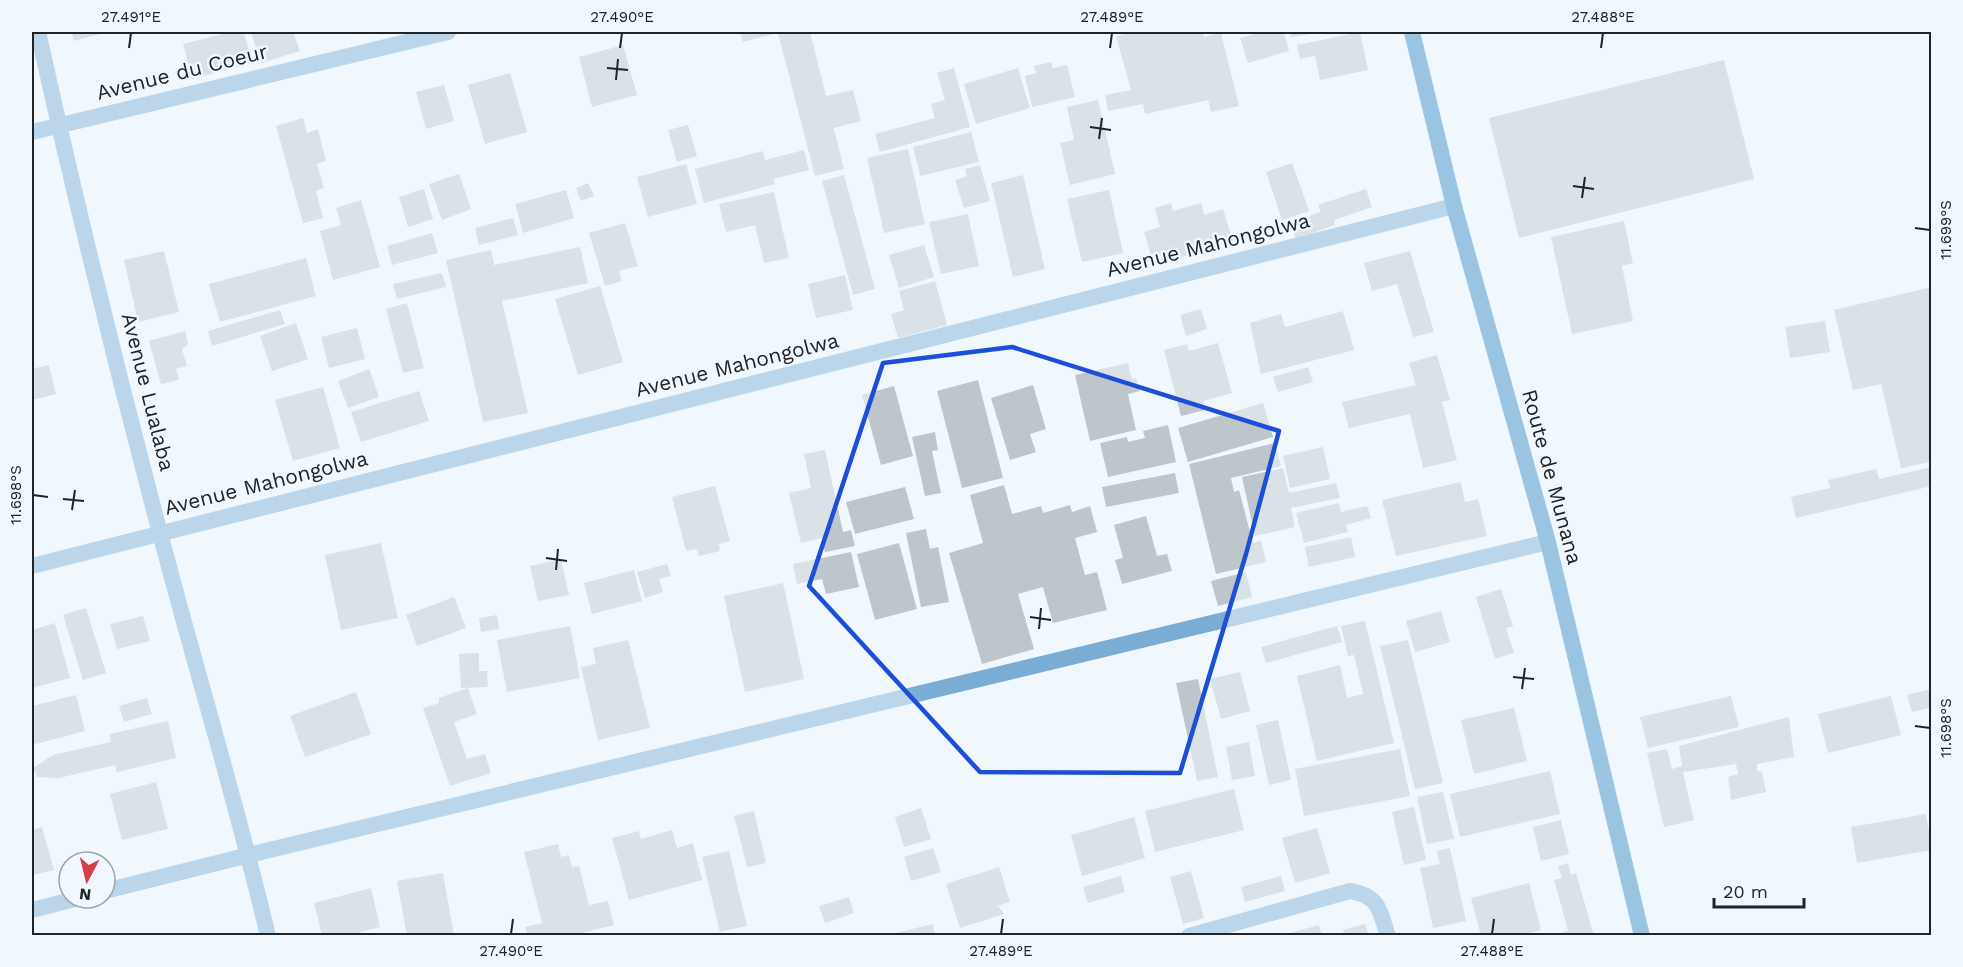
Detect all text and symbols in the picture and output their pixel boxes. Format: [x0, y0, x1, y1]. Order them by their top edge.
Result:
text: 27.491°E [101, 8, 161, 26]
text: 27.490°E [590, 8, 654, 26]
text: 27.489°E [1080, 8, 1144, 26]
text: 27.488°E [1571, 8, 1635, 26]
street label: Avenue du Coeur [94, 38, 270, 105]
text: 11.699°S [1937, 200, 1955, 260]
street label: Avenue Mahongolwa [1104, 207, 1312, 282]
street label: Avenue Lualaba [117, 310, 180, 474]
street label: Avenue Mahongolwa [633, 327, 841, 402]
street label: Route de Munana [1517, 387, 1588, 567]
street label: Avenue Mahongolwa [162, 445, 370, 520]
text: 11.698°S [7, 465, 25, 525]
text: 11.698°S [1937, 698, 1955, 758]
north arrow [57, 850, 117, 910]
scale bar [1714, 871, 1804, 909]
text: 20 m [1723, 881, 1768, 902]
text: N [78, 884, 92, 905]
text: 27.490°E [479, 942, 543, 960]
text: 27.489°E [969, 942, 1033, 960]
text: 27.488°E [1460, 942, 1524, 960]

